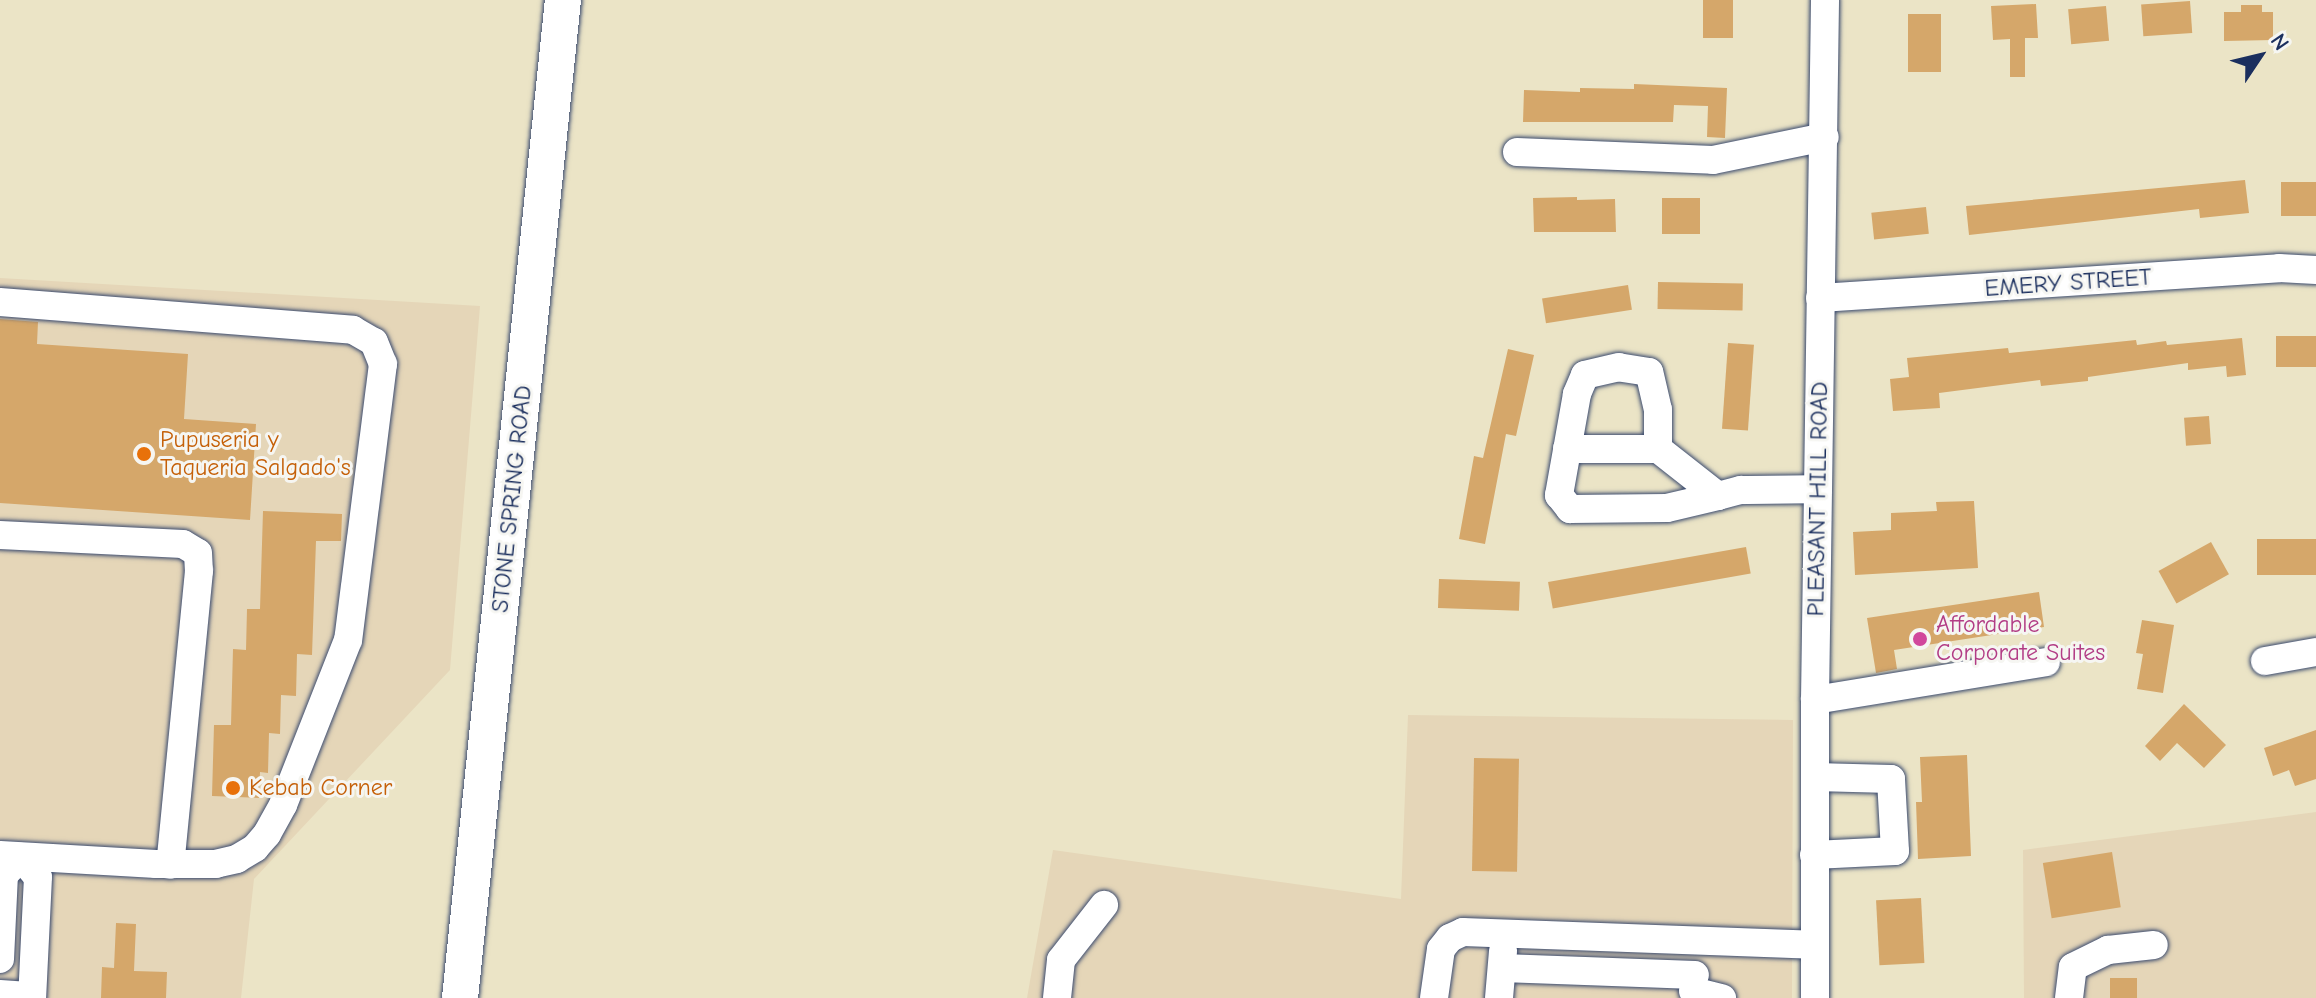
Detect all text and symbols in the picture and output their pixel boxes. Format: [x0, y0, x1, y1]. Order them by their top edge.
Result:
north arrow [2220, 16, 2300, 96]
text: N [2265, 29, 2294, 56]
street label: EMERY STREET [1984, 263, 2152, 303]
street label: PLEASANT HILL ROAD [1802, 381, 1834, 617]
street label: STONE SPRING ROAD [486, 384, 538, 614]
place label: Pupuseria y Taqueria Salgado's [160, 426, 351, 482]
marker: Pupuseria y Taqueria Salgado's [135, 445, 153, 463]
place label: Affordable Corporate Suites [1936, 611, 2105, 667]
marker: Affordable Corporate Suites [1911, 630, 1929, 648]
place label: Kebab Corner [249, 774, 392, 802]
marker: Kebab Corner [224, 779, 242, 797]

